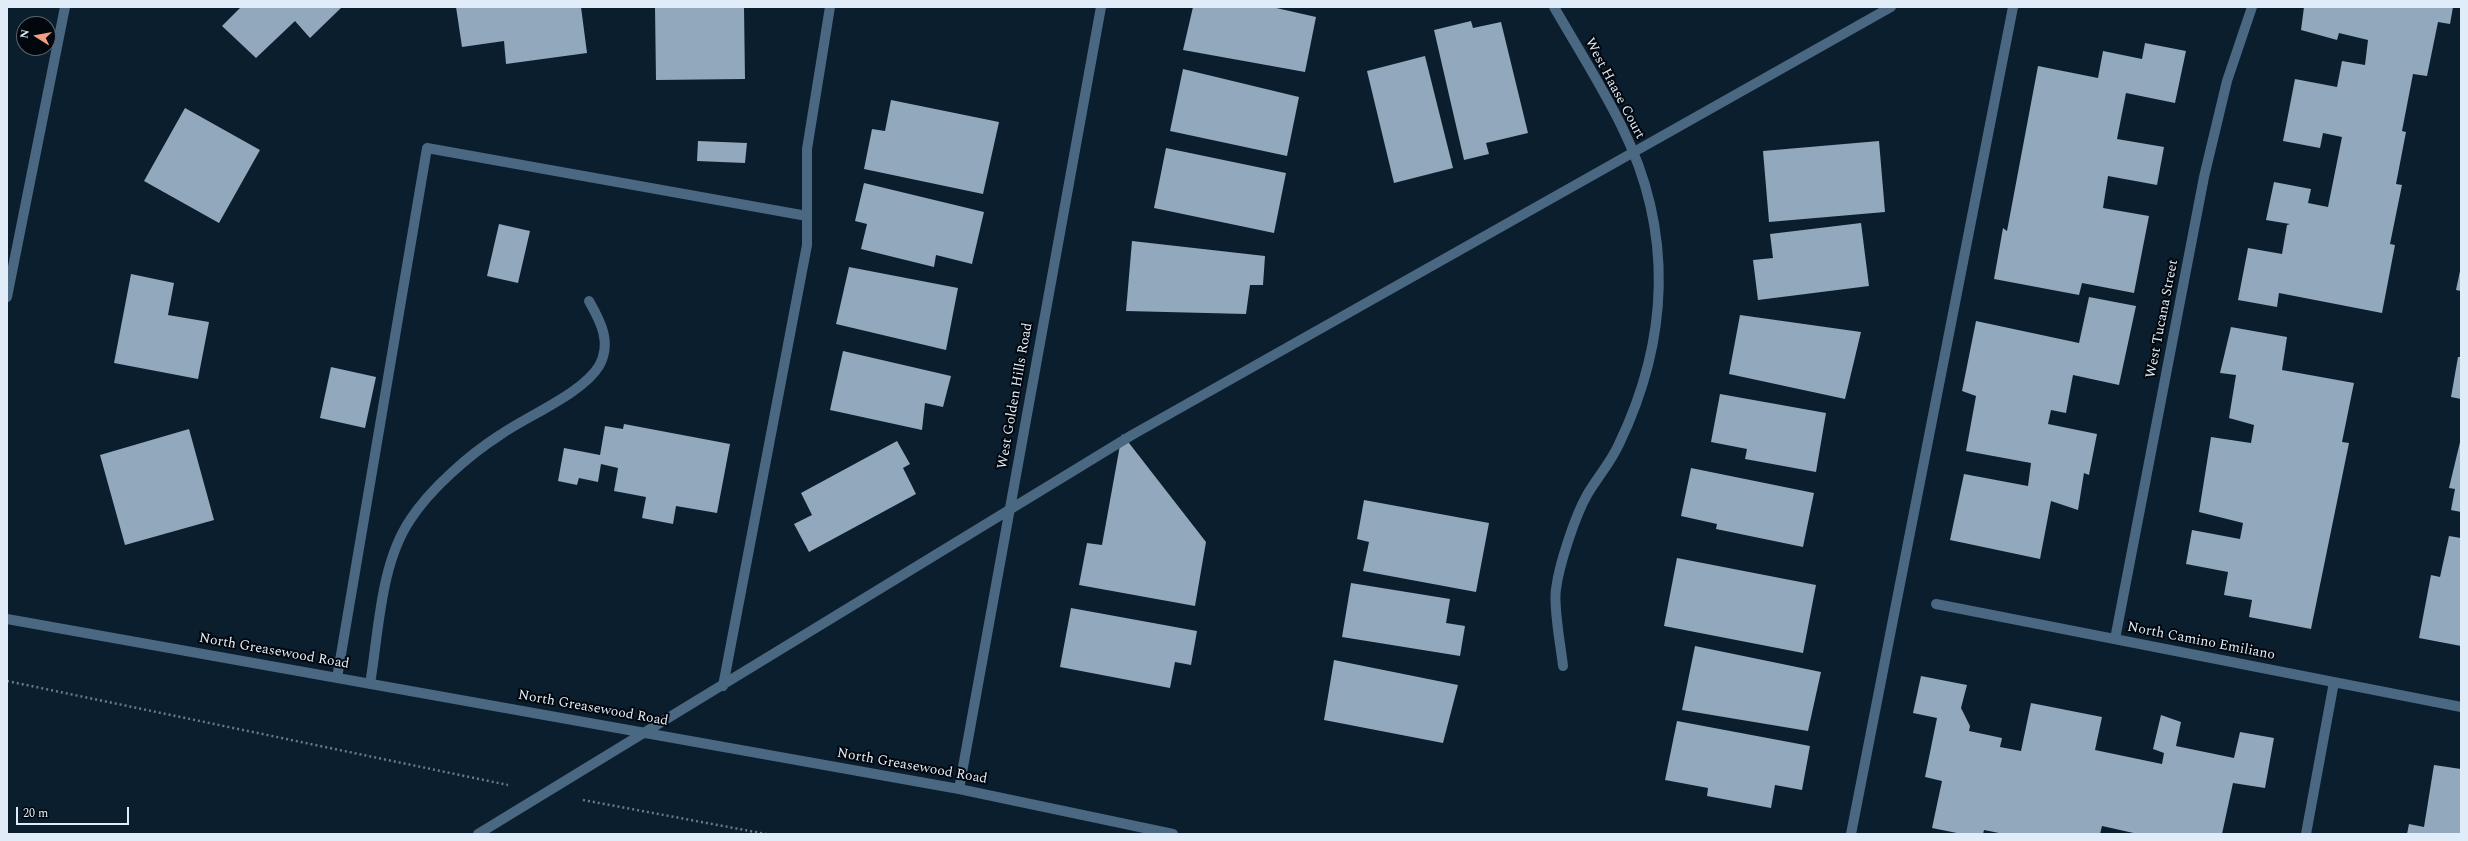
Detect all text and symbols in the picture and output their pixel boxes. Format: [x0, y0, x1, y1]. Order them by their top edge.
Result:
north arrow [16, 16, 56, 56]
text: N [16, 28, 34, 40]
street label: West Haase Court [1580, 36, 1648, 142]
street label: West Tucana Street [2143, 258, 2183, 380]
street label: West Golden Hills Road [995, 322, 1037, 470]
street label: North Camino Emiliano [2126, 619, 2276, 665]
street label: North Greasewood Road [197, 630, 351, 674]
street label: North Greasewood Road [516, 687, 670, 731]
street label: North Greasewood Road [835, 745, 989, 789]
scale bar [18, 799, 131, 825]
text: 20 m [23, 804, 48, 823]

